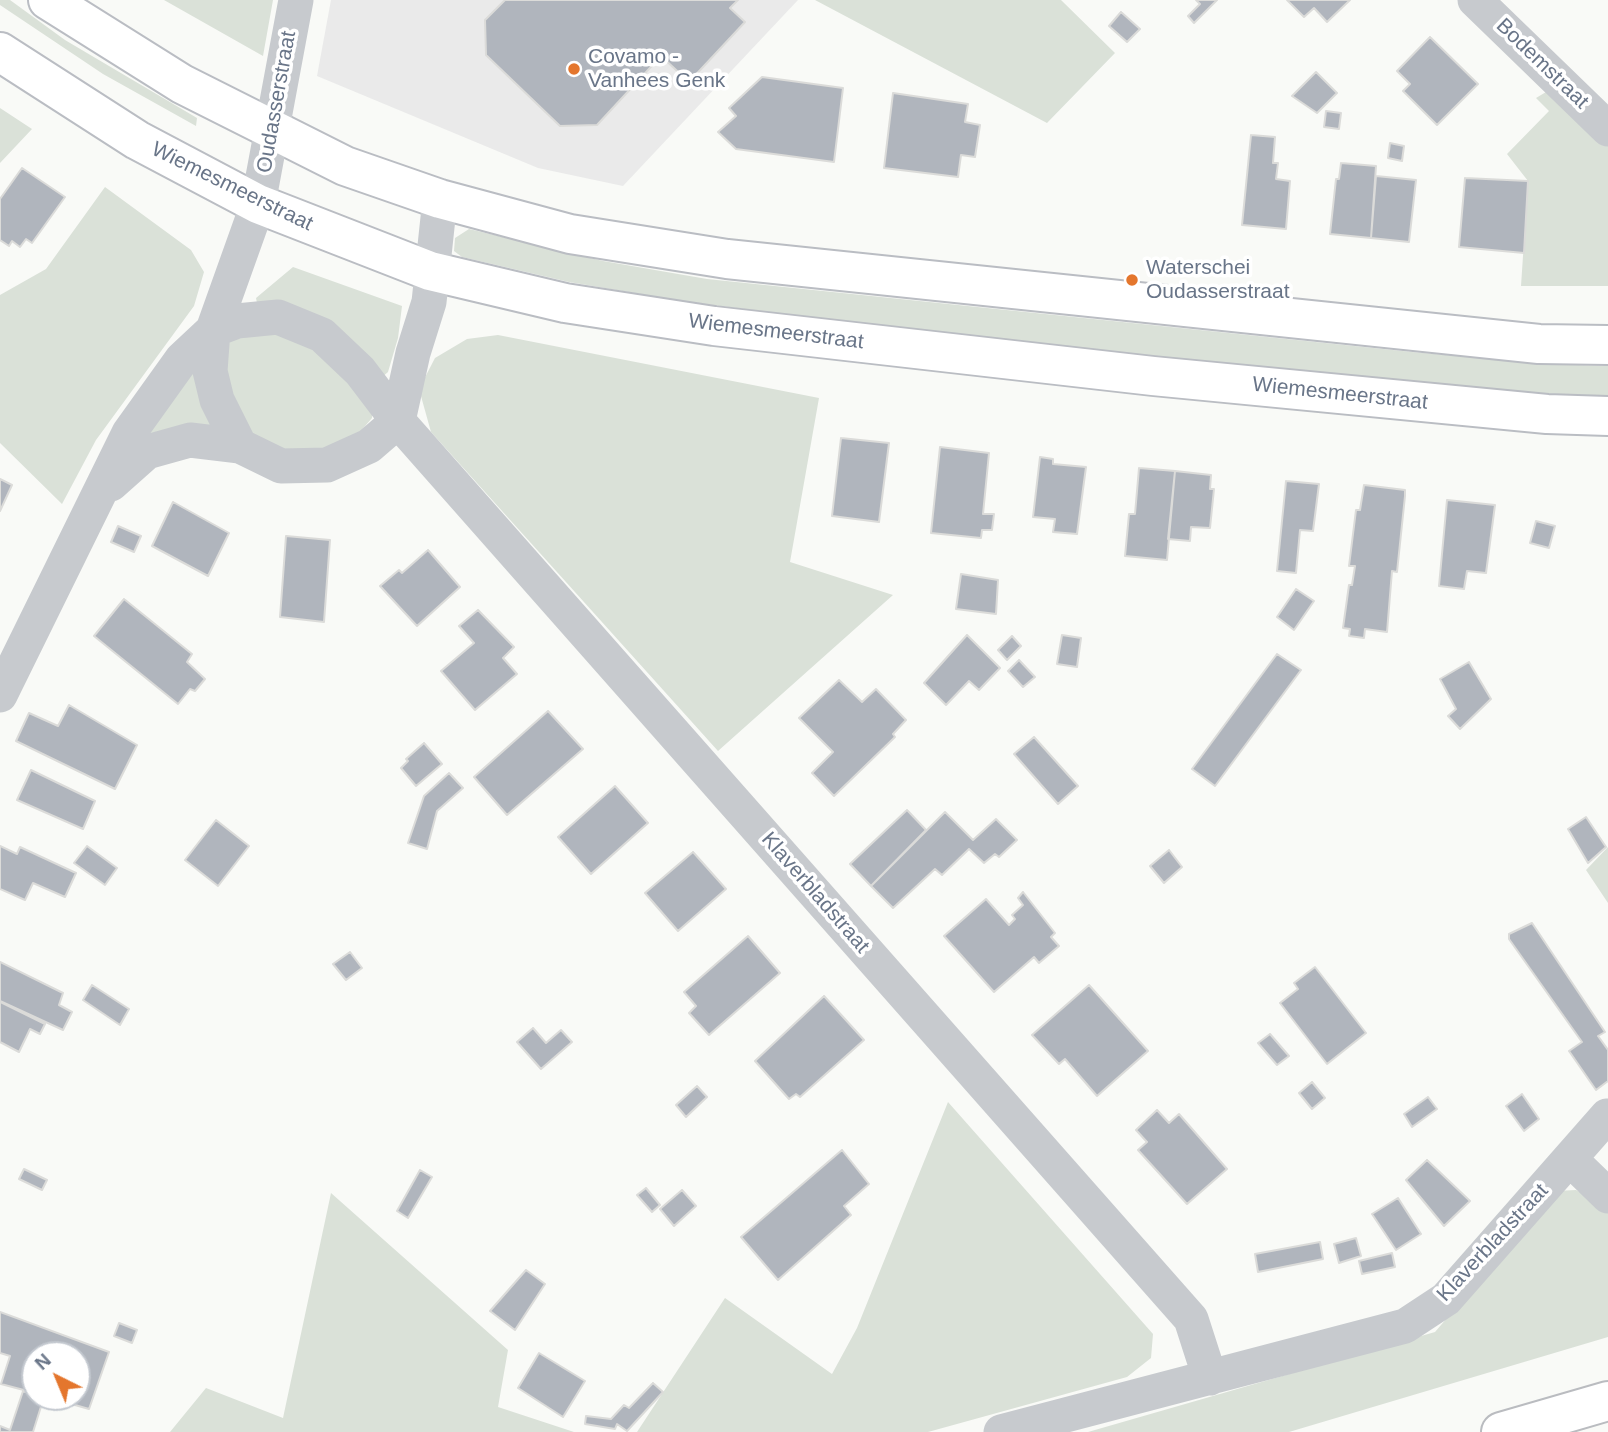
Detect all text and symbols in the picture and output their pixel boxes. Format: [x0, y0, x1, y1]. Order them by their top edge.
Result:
street label: Bodemstraat [1490, 14, 1594, 114]
street label: Oudasserstraat [252, 29, 302, 175]
place label: Covamo - Vanhees Genk [588, 44, 725, 94]
marker: Covamo - Vanhees Genk [566, 61, 582, 77]
street label: Wiemesmeerstraat [147, 137, 317, 237]
place label: Waterschei Oudasserstraat [1146, 255, 1290, 305]
marker: Waterschei Oudasserstraat [1124, 272, 1140, 288]
street label: Wiemesmeerstraat [687, 309, 865, 355]
street label: Wiemesmeerstraat [1251, 372, 1429, 416]
street label: Klaverbladstraat [756, 827, 874, 959]
street label: Klaverbladstraat [1432, 1179, 1554, 1307]
north arrow [21, 1341, 91, 1411]
text: N [31, 1349, 55, 1374]

